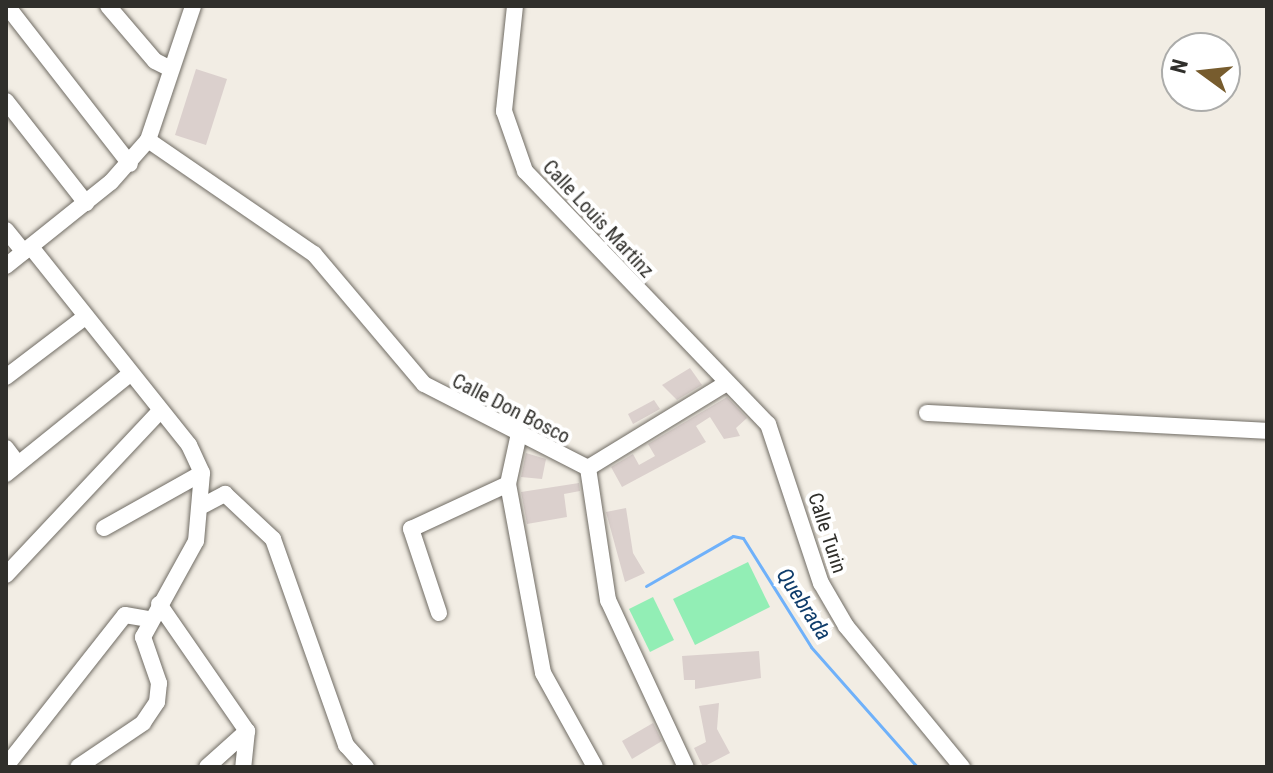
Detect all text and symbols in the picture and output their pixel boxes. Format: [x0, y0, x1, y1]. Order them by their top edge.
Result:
north arrow [1161, 32, 1241, 112]
text: N [1165, 56, 1193, 76]
street label: Calle Louis Martinz [537, 155, 659, 283]
street label: Calle Don Bosco [448, 369, 574, 449]
street label: Calle Turin [803, 490, 851, 576]
water label: Quebrada [771, 563, 837, 645]

